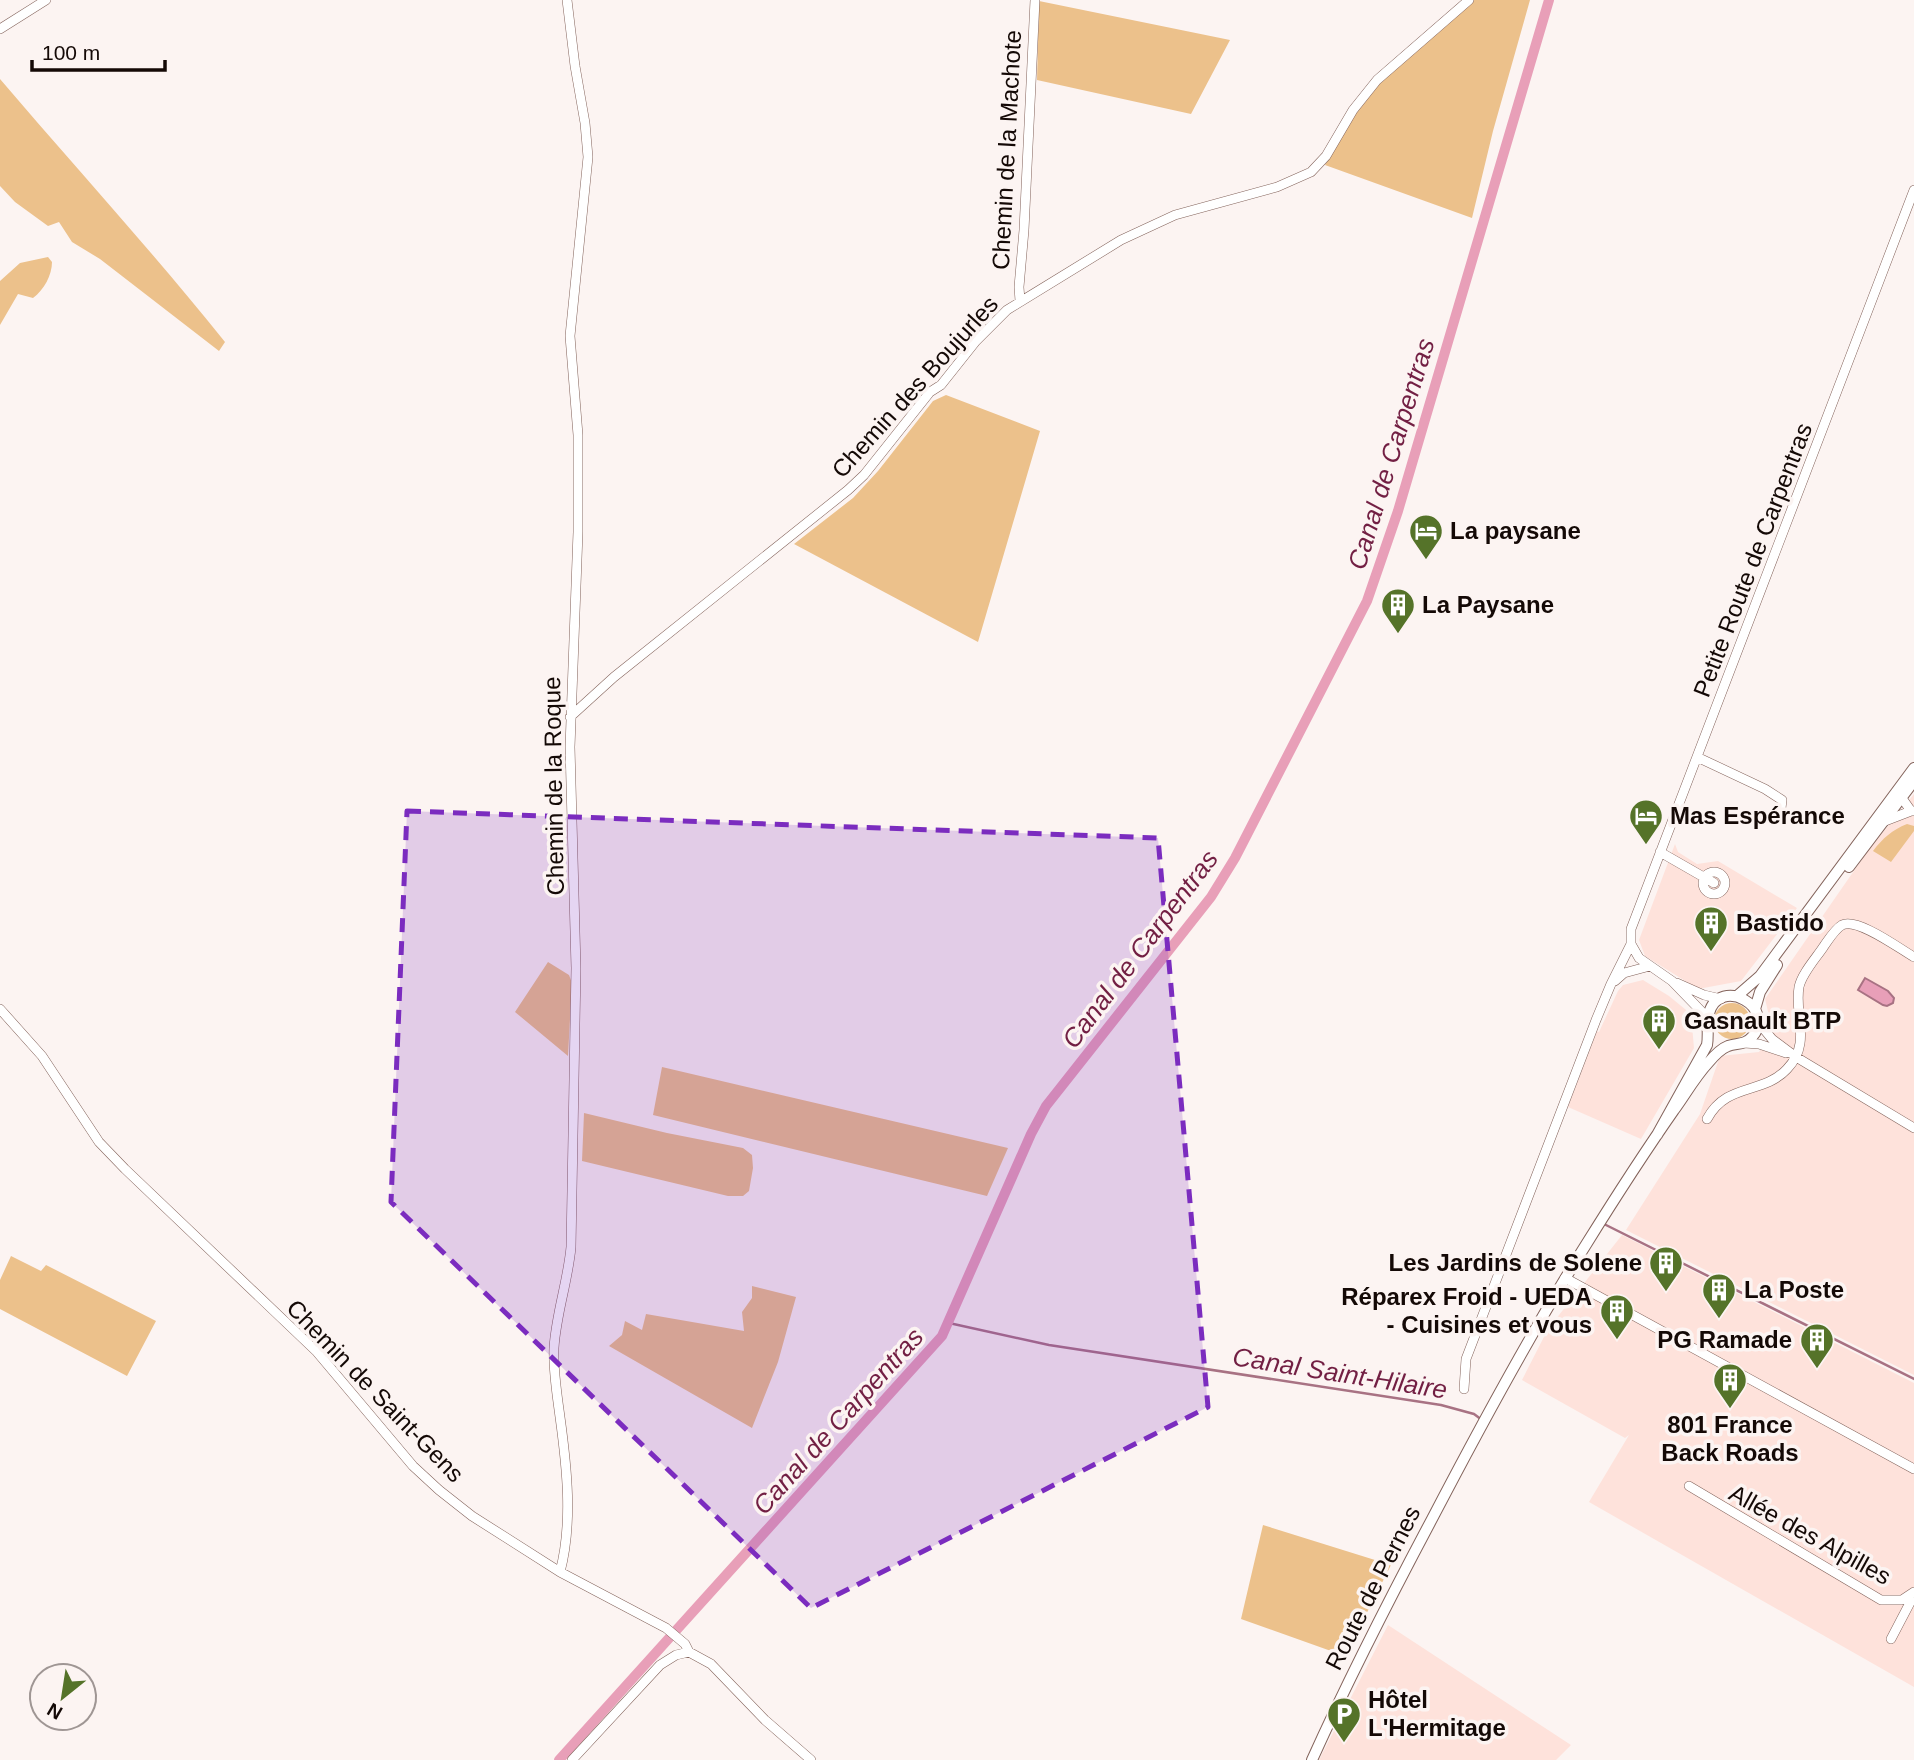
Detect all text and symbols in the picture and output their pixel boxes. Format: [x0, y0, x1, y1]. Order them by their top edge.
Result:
scale bar [32, 28, 164, 72]
street label: Chemin de la Machote [987, 29, 1026, 271]
text: 100 m [42, 41, 100, 64]
street label: Chemin des Boujurles [826, 290, 1003, 483]
water label: Canal de Carpentras [1342, 335, 1440, 573]
street label: Petite Route de Carpentras [1688, 419, 1817, 700]
hotel icon: La paysane [1407, 512, 1445, 561]
place label: La paysane [1450, 517, 1581, 544]
building icon: La Paysane [1379, 586, 1417, 635]
place label: La Paysane [1422, 591, 1554, 618]
street label: Chemin de la Roque [538, 676, 569, 896]
hotel icon: Mas Espérance [1627, 797, 1665, 846]
place label: Mas Espérance [1670, 802, 1845, 829]
water label: Canal de Carpentras [1056, 844, 1224, 1054]
building icon: Bastido [1692, 904, 1730, 953]
place label: Bastido [1736, 909, 1824, 936]
building icon: Gasnault BTP [1640, 1002, 1678, 1051]
place label: Gasnault BTP [1684, 1007, 1841, 1034]
building icon: Les Jardins de Solene [1647, 1244, 1685, 1293]
place label: Les Jardins de Solene [1389, 1249, 1642, 1276]
building icon: La Poste [1700, 1271, 1738, 1320]
place label: La Poste [1744, 1276, 1844, 1303]
place label: Réparex Froid - UEDA - Cuisines et vous [1341, 1283, 1592, 1338]
building icon: Réparex Froid - UEDA - Cuisines et vous [1598, 1292, 1636, 1341]
street label: Chemin de Saint-Gens [281, 1294, 469, 1487]
building icon: PG Ramade [1798, 1321, 1836, 1370]
water label: Canal de Carpentras [747, 1322, 929, 1520]
place label: PG Ramade [1657, 1326, 1792, 1353]
water label: Canal Saint-Hilaire [1231, 1341, 1449, 1405]
building icon: 801 France Back Roads [1711, 1361, 1749, 1410]
place label: 801 France Back Roads [1661, 1411, 1799, 1466]
street label: Allée des Alpilles [1725, 1479, 1896, 1590]
street label: Route de Pernes [1320, 1501, 1425, 1674]
north arrow [28, 1662, 98, 1732]
place label: Hôtel L'Hermitage [1368, 1686, 1506, 1741]
parking icon: Hôtel L'Hermitage [1325, 1695, 1363, 1744]
text: N [44, 1699, 66, 1724]

